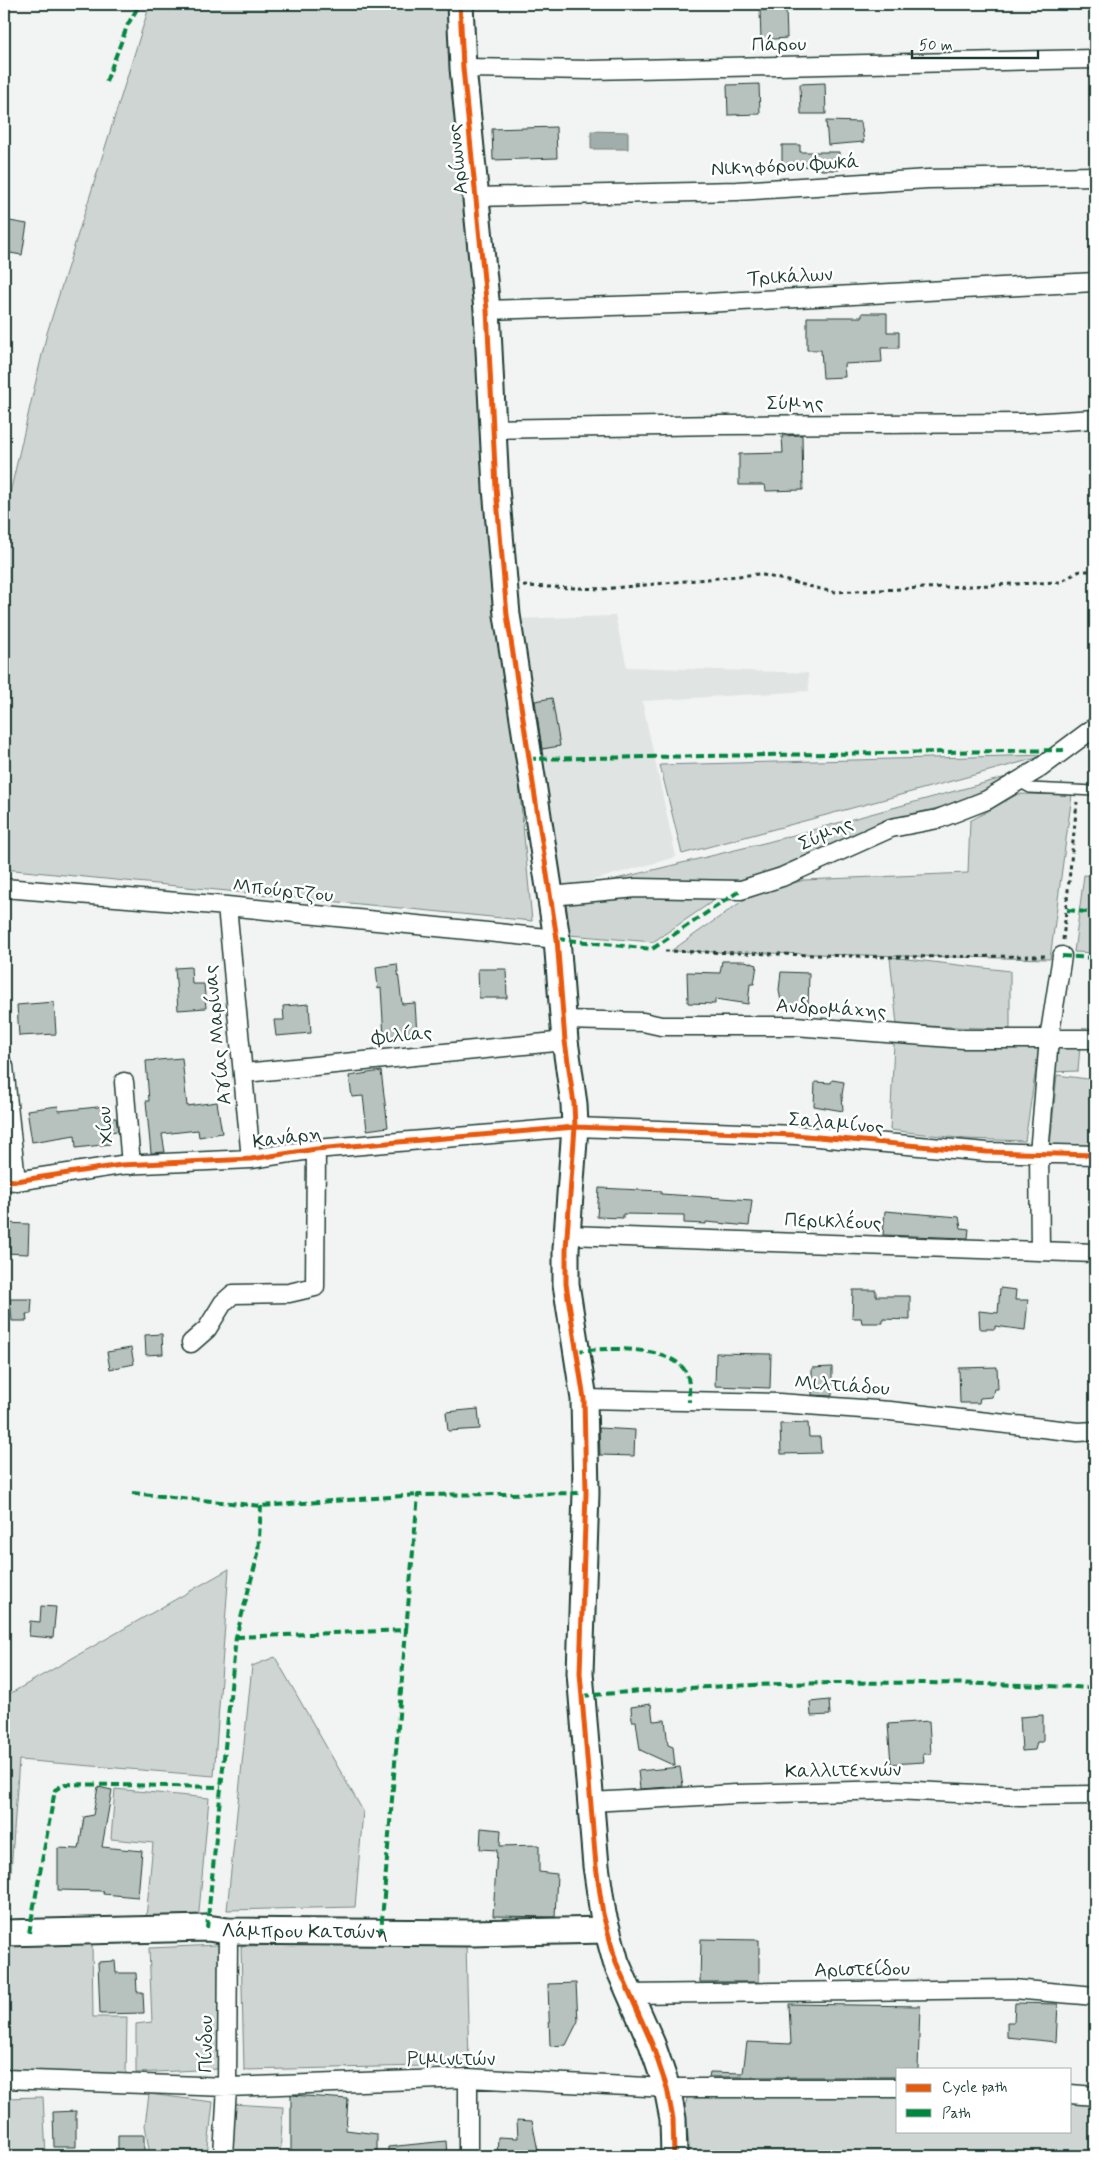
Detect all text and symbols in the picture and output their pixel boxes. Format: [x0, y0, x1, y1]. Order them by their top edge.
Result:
scale bar [912, 28, 1038, 60]
street label: Πάρου [751, 31, 807, 59]
text: 50 m [919, 36, 953, 56]
street label: Αρίωνος [441, 122, 475, 196]
street label: Νικηφόρου Φωκά [710, 149, 860, 183]
street label: Τρικάλων [747, 261, 834, 293]
street label: Σύμης [766, 390, 824, 417]
street label: Σύμης [794, 810, 858, 858]
street label: Μπούρτζου [231, 872, 335, 910]
street label: Αγίας Μαρίνας [197, 963, 239, 1107]
street label: Ανδρομάχης [775, 993, 887, 1025]
street label: Φιλίας [369, 1019, 434, 1053]
street label: Χίου [91, 1105, 121, 1145]
street label: Σαλαμίνος [787, 1106, 885, 1142]
street label: Κανάρη [251, 1120, 323, 1156]
street label: Περικλέους [784, 1207, 882, 1237]
street label: Μιλτιάδου [794, 1369, 890, 1403]
street label: Καλλιτεχνών [785, 1756, 902, 1786]
street label: Λάμπρου Κατσώνη [221, 1917, 388, 1946]
street label: Αριστείδου [814, 1956, 910, 1984]
street label: Πίνδου [193, 2015, 220, 2073]
street label: Ριμινιτών [407, 2046, 495, 2073]
legend [896, 2068, 1072, 2132]
text: Cycle path [942, 2078, 1007, 2098]
text: Path [942, 2104, 971, 2124]

